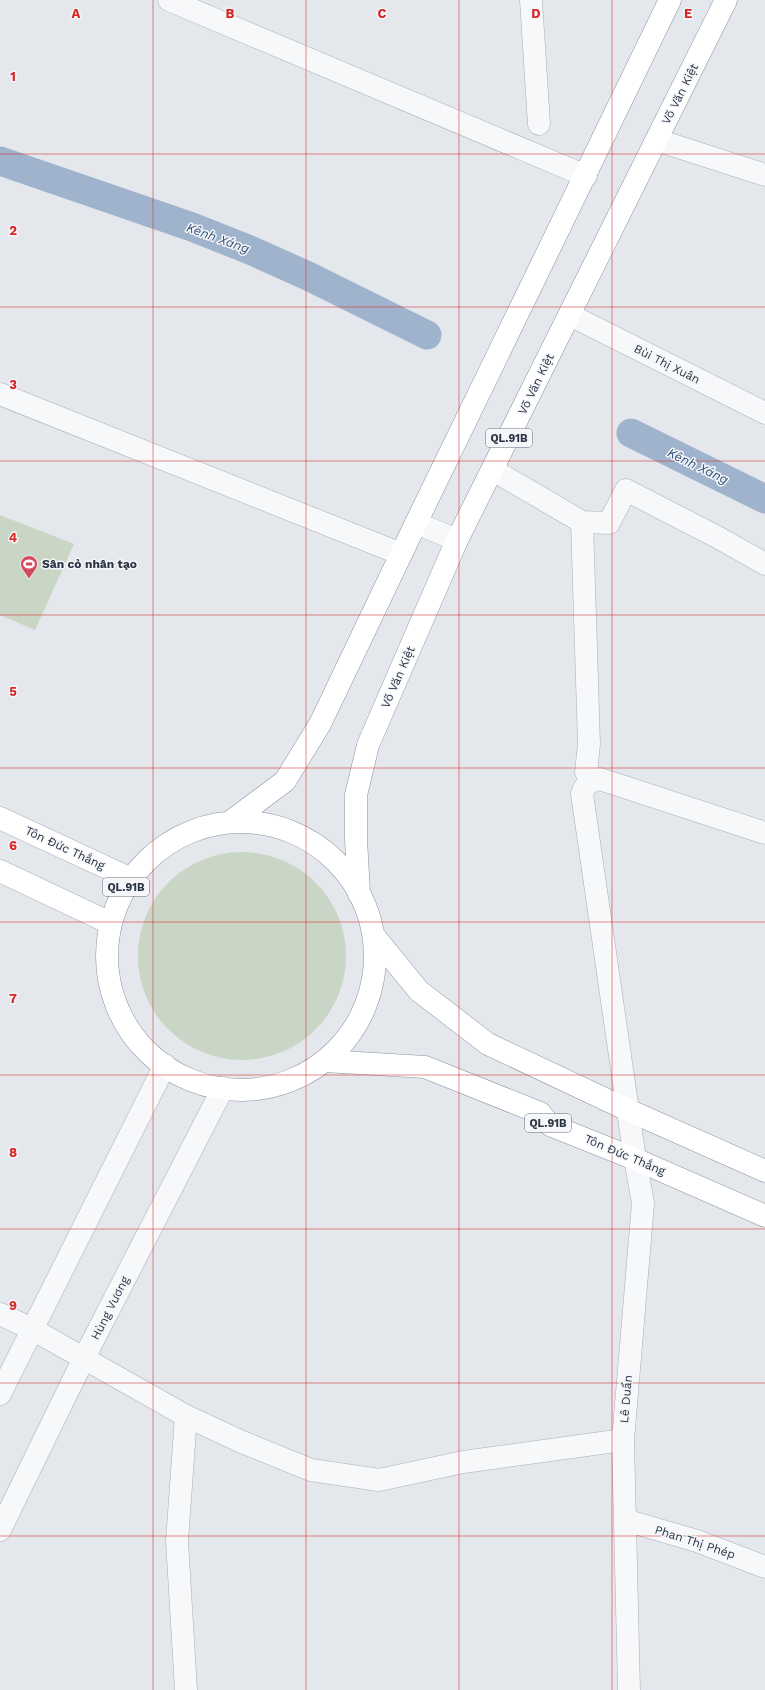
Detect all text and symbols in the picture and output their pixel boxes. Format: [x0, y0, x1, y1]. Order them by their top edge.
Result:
text: A [72, 6, 81, 21]
text: B [226, 6, 235, 21]
text: C [378, 6, 387, 21]
text: D [531, 6, 541, 21]
text: E [684, 6, 692, 21]
street label: Võ Văn Kiệt [659, 61, 701, 127]
text: 1 [10, 69, 16, 84]
water label: Kênh Xáng [184, 220, 252, 256]
text: 2 [9, 223, 17, 238]
street label: Bùi Thị Xuân [632, 341, 702, 387]
street label: Võ Văn Kiệt [515, 351, 557, 417]
text: 3 [9, 377, 17, 392]
road number: QL.91B [486, 429, 532, 447]
water label: Kênh Xáng [665, 445, 731, 487]
text: 4 [9, 530, 18, 545]
sports icon: Sân cỏ nhân tạo [19, 554, 39, 579]
place label: Sân cỏ nhân tạo [42, 557, 137, 571]
street label: Võ Văn Kiệt [378, 644, 418, 710]
text: 5 [9, 684, 17, 699]
street label: Tôn Đức Thắng [23, 823, 108, 873]
text: 6 [9, 838, 17, 853]
road number: QL.91B [103, 878, 149, 896]
text: 7 [9, 991, 17, 1006]
road number: QL.91B [525, 1114, 571, 1132]
street label: Tôn Đức Thắng [582, 1132, 668, 1179]
text: 8 [9, 1145, 17, 1160]
street label: Hùng Vương [88, 1273, 132, 1342]
text: 9 [9, 1298, 17, 1313]
street label: Lê Duẩn [617, 1374, 635, 1424]
street label: Phan Thị Phép [653, 1522, 737, 1562]

